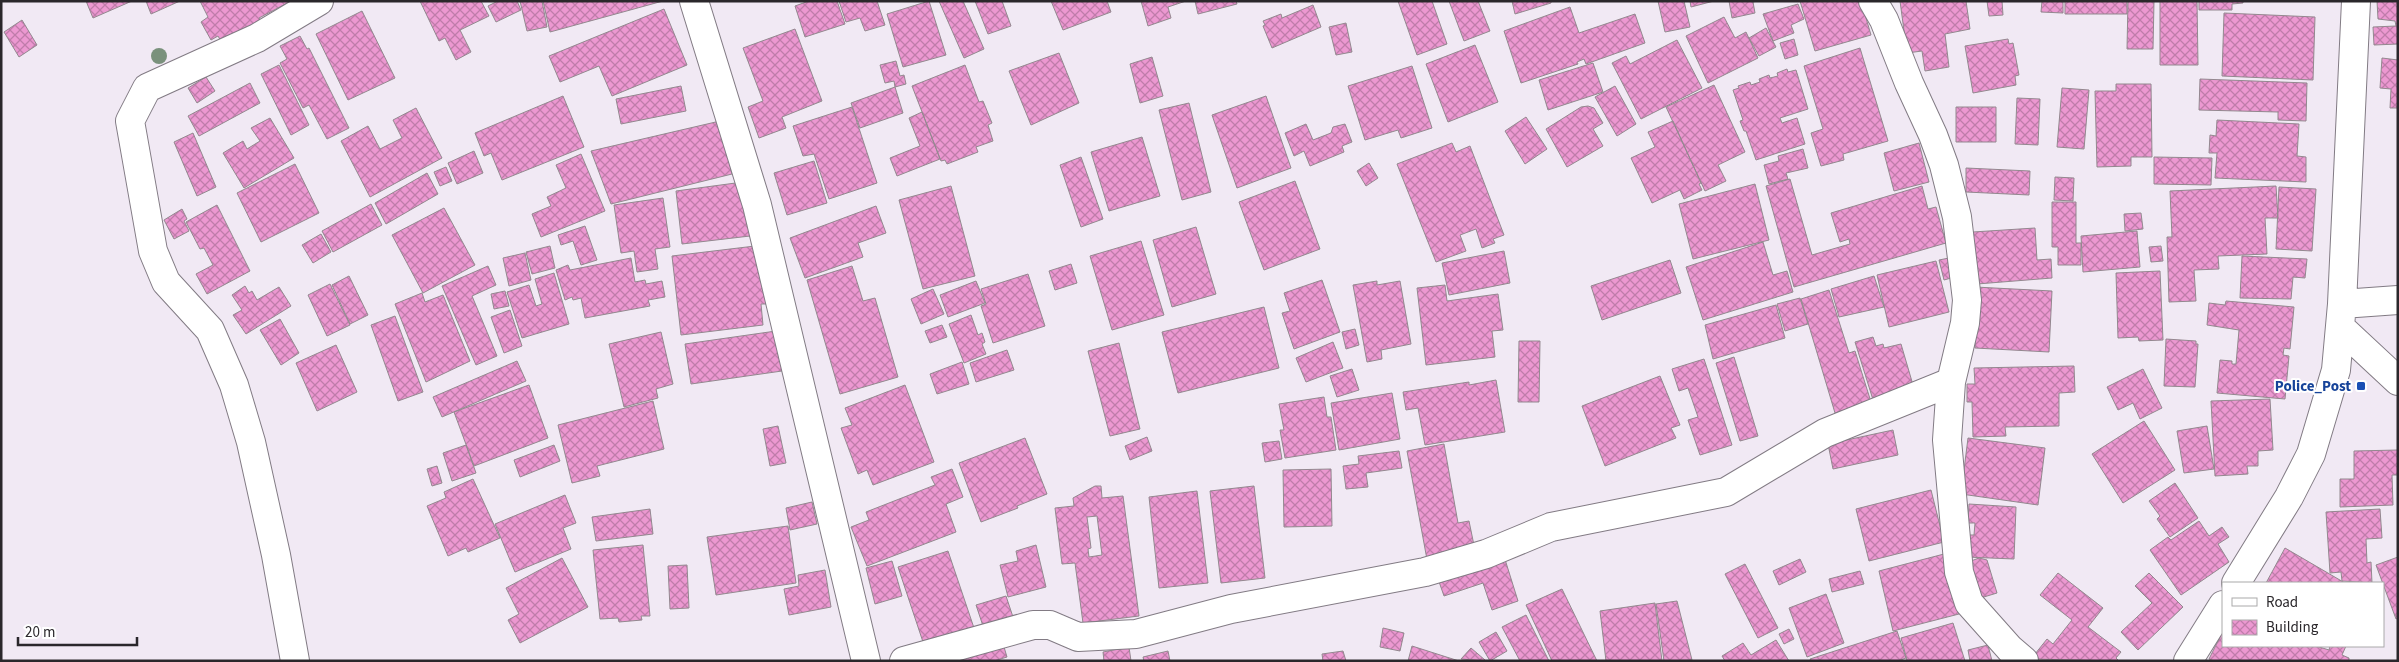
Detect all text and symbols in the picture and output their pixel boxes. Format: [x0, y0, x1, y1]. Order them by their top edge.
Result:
place label: Police_Post [2275, 376, 2351, 397]
marker: Police_Post [2355, 380, 2367, 392]
legend [2222, 582, 2384, 647]
text: Road [2266, 592, 2298, 613]
scale bar [18, 614, 136, 646]
text: Building [2266, 617, 2319, 638]
text: 20 m [25, 622, 55, 643]

